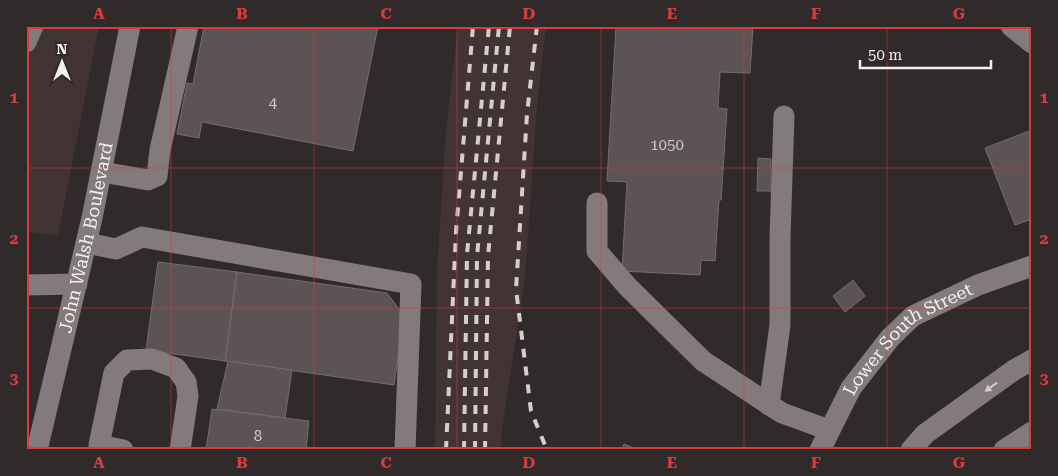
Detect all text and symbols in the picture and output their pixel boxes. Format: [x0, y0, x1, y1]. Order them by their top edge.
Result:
text: A [93, 4, 105, 23]
text: B [236, 4, 248, 23]
text: C [380, 4, 392, 23]
text: D [523, 4, 536, 23]
text: E [667, 4, 677, 23]
text: F [811, 4, 821, 23]
text: G [953, 4, 966, 23]
north arrow [38, 38, 88, 88]
scale bar [860, 38, 992, 70]
text: N [57, 41, 68, 57]
text: 50 m [868, 46, 903, 64]
text: 1 [10, 88, 19, 107]
text: 1 [1040, 88, 1049, 107]
house number: 4 [269, 94, 278, 112]
house number: 1050 [650, 136, 684, 154]
street label: John Walsh Boulevard [54, 140, 117, 335]
text: 2 [10, 229, 19, 248]
text: 2 [1040, 229, 1049, 248]
street label: Lower South Street [838, 278, 976, 398]
text: 3 [10, 369, 19, 388]
text: 3 [1040, 369, 1049, 388]
one-way arrow [984, 382, 998, 392]
house number: 8 [254, 427, 262, 445]
text: A [93, 453, 105, 472]
text: B [236, 453, 248, 472]
text: C [380, 453, 392, 472]
text: D [523, 453, 536, 472]
text: E [667, 453, 677, 472]
text: F [811, 453, 821, 472]
text: G [953, 453, 966, 472]

